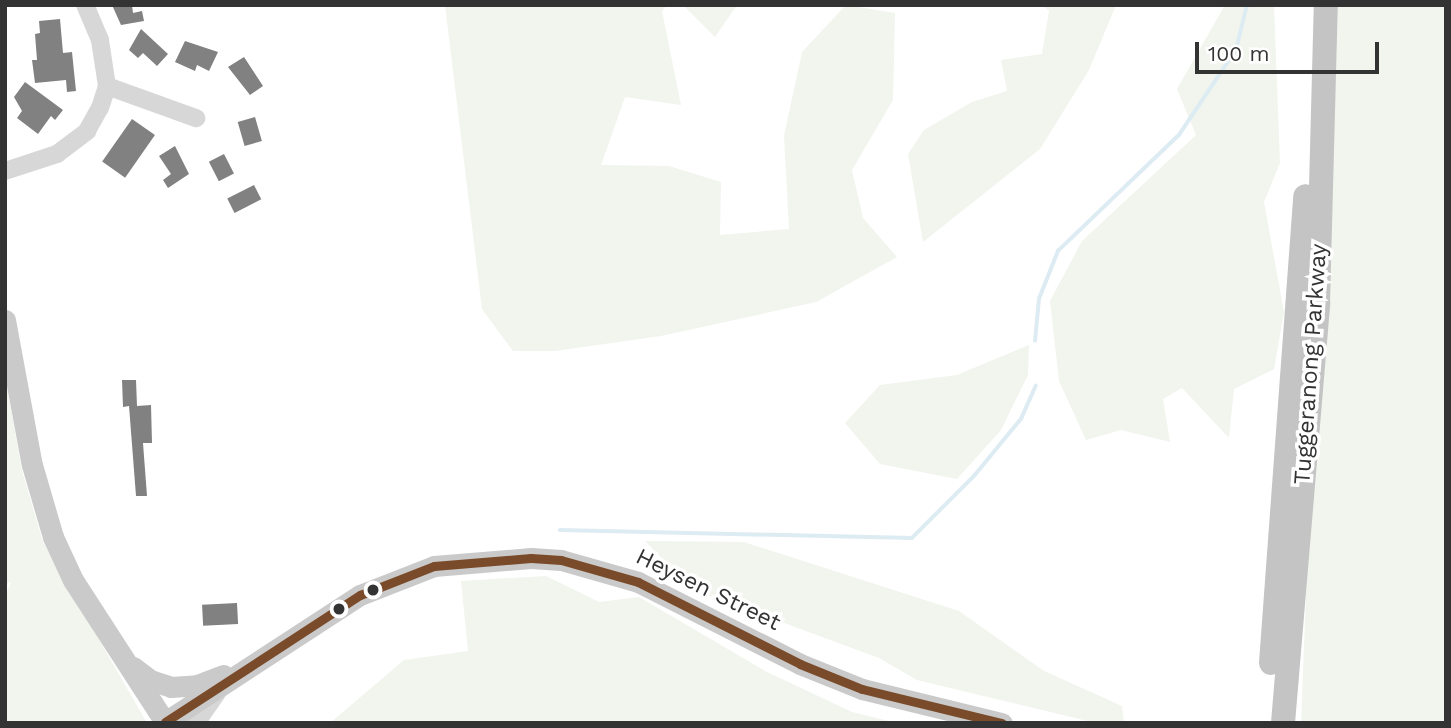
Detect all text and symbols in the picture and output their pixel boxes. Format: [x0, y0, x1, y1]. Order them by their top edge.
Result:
scale bar [1199, 28, 1383, 72]
text: 100 m [1208, 41, 1270, 66]
street label: Tuggeranong Parkway [1289, 243, 1333, 485]
street label: Heysen Street [631, 543, 785, 637]
unlabelled marker [366, 583, 380, 597]
unlabelled marker [332, 602, 346, 616]

